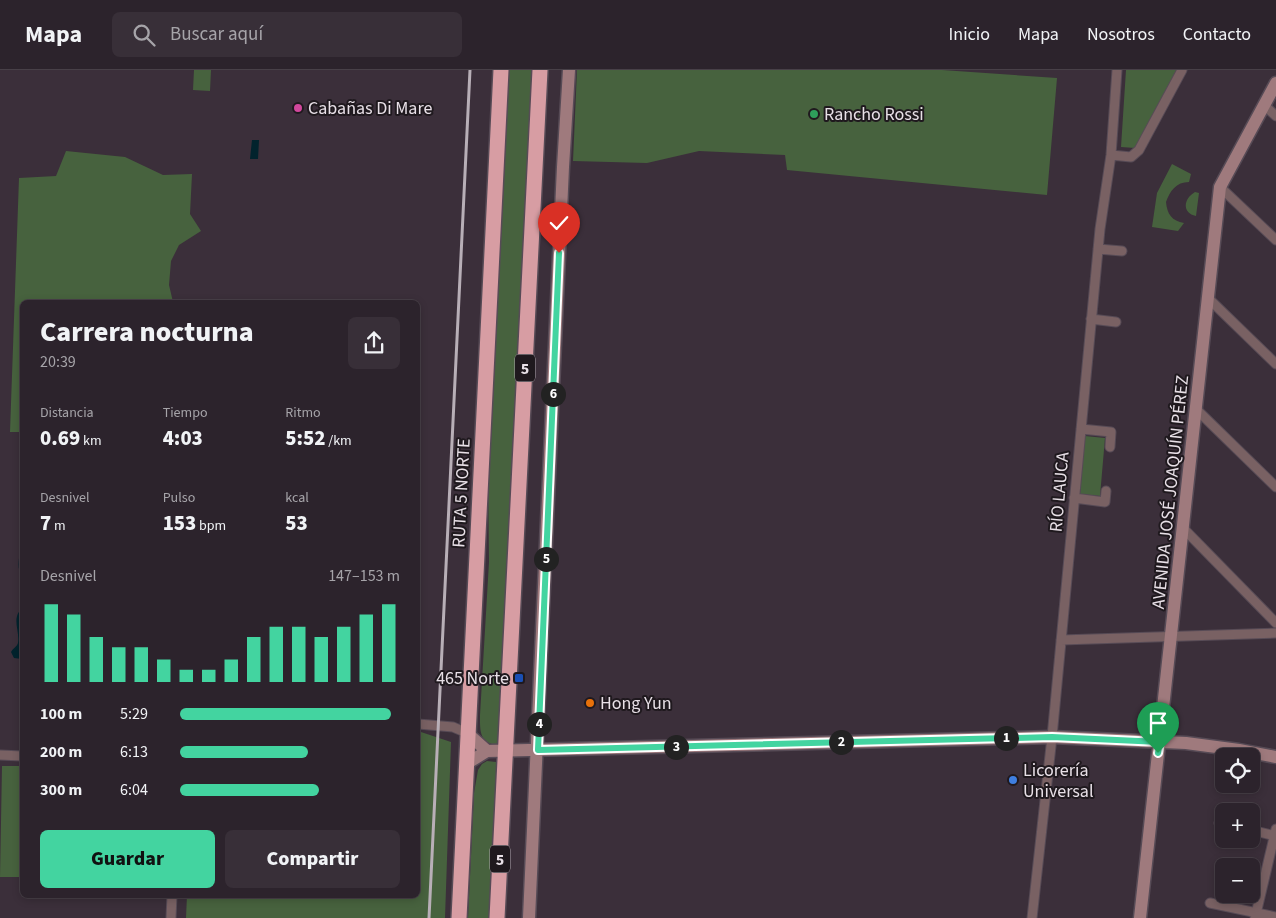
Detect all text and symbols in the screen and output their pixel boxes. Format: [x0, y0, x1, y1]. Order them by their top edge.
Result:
search box [112, 12, 462, 57]
text: Mapa [25, 17, 82, 52]
icon: search [130, 21, 158, 49]
text: Buscar aquí [170, 21, 263, 48]
text: Inicio [949, 22, 990, 47]
text: Mapa [1018, 22, 1059, 47]
text: Nosotros [1087, 22, 1155, 47]
text: Contacto [1183, 22, 1251, 47]
place label: Cabañas Di Mare [308, 96, 433, 121]
marker: Cabañas Di Mare [292, 102, 304, 114]
place label: Rancho Rossi [824, 102, 924, 127]
marker: Rancho Rossi [808, 108, 820, 120]
pin [538, 202, 580, 253]
icon: check [545, 209, 573, 237]
text: Carrera nocturna [40, 312, 254, 352]
button: share [348, 317, 400, 369]
text: 20:39 [40, 351, 76, 373]
road number: 5 [515, 354, 535, 382]
street label: AVENIDA JOSÉ JOAQUÍN PÉREZ [1146, 374, 1195, 610]
pin: 6 [540, 382, 566, 406]
text: 6 [550, 384, 557, 404]
text: Distancia [40, 403, 94, 423]
text: Tiempo [163, 403, 208, 423]
text: Ritmo [285, 403, 321, 423]
text: 0.69 [40, 423, 80, 453]
text: 4:03 [163, 423, 203, 453]
text: 5:52 [285, 423, 325, 453]
text: km [80, 431, 102, 451]
text: /km [325, 431, 352, 451]
street label: RUTA 5 NORTE [446, 438, 477, 548]
street label: RÍO LAUCA [1044, 451, 1075, 533]
text: Desnivel [40, 488, 90, 508]
text: Pulso [163, 488, 195, 508]
text: kcal [285, 488, 309, 508]
text: 7 [40, 508, 51, 538]
text: 153 [163, 508, 196, 538]
text: 53 [285, 508, 308, 538]
text: m [51, 516, 66, 536]
text: bpm [196, 516, 226, 536]
pin: 5 [534, 546, 558, 572]
text: 5 [543, 549, 550, 569]
text: Desnivel [40, 565, 97, 587]
text: 147–153 m [328, 565, 400, 587]
place label: 465 Norte [436, 666, 509, 691]
marker: 465 Norte [513, 672, 525, 684]
place label: Hong Yun [600, 691, 672, 716]
marker: Hong Yun [584, 697, 596, 709]
pin [1137, 702, 1179, 753]
text: 100 m [40, 703, 82, 725]
text: 5:29 [120, 703, 148, 725]
icon: arrive [1144, 709, 1172, 737]
pin: 4 [526, 712, 552, 736]
text: 4 [536, 714, 543, 734]
pin: 1 [994, 726, 1018, 750]
text: 1 [1003, 728, 1010, 748]
pin: 2 [828, 730, 854, 754]
text: 2 [838, 732, 845, 752]
pin: 3 [664, 734, 688, 760]
text: 3 [673, 737, 680, 757]
text: 200 m [40, 741, 82, 763]
text: 6:13 [120, 741, 148, 763]
map controls [1215, 748, 1260, 903]
button: locate [1215, 748, 1260, 793]
place label: Licorería Universal [1023, 758, 1094, 804]
marker: Licorería Universal [1007, 774, 1019, 786]
text: 300 m [40, 779, 82, 801]
text: 6:04 [120, 779, 148, 801]
button: + [1215, 803, 1260, 848]
button: Guardar [40, 830, 215, 888]
button: Compartir [225, 830, 400, 888]
road number: 5 [490, 846, 510, 872]
button: − [1215, 858, 1260, 903]

